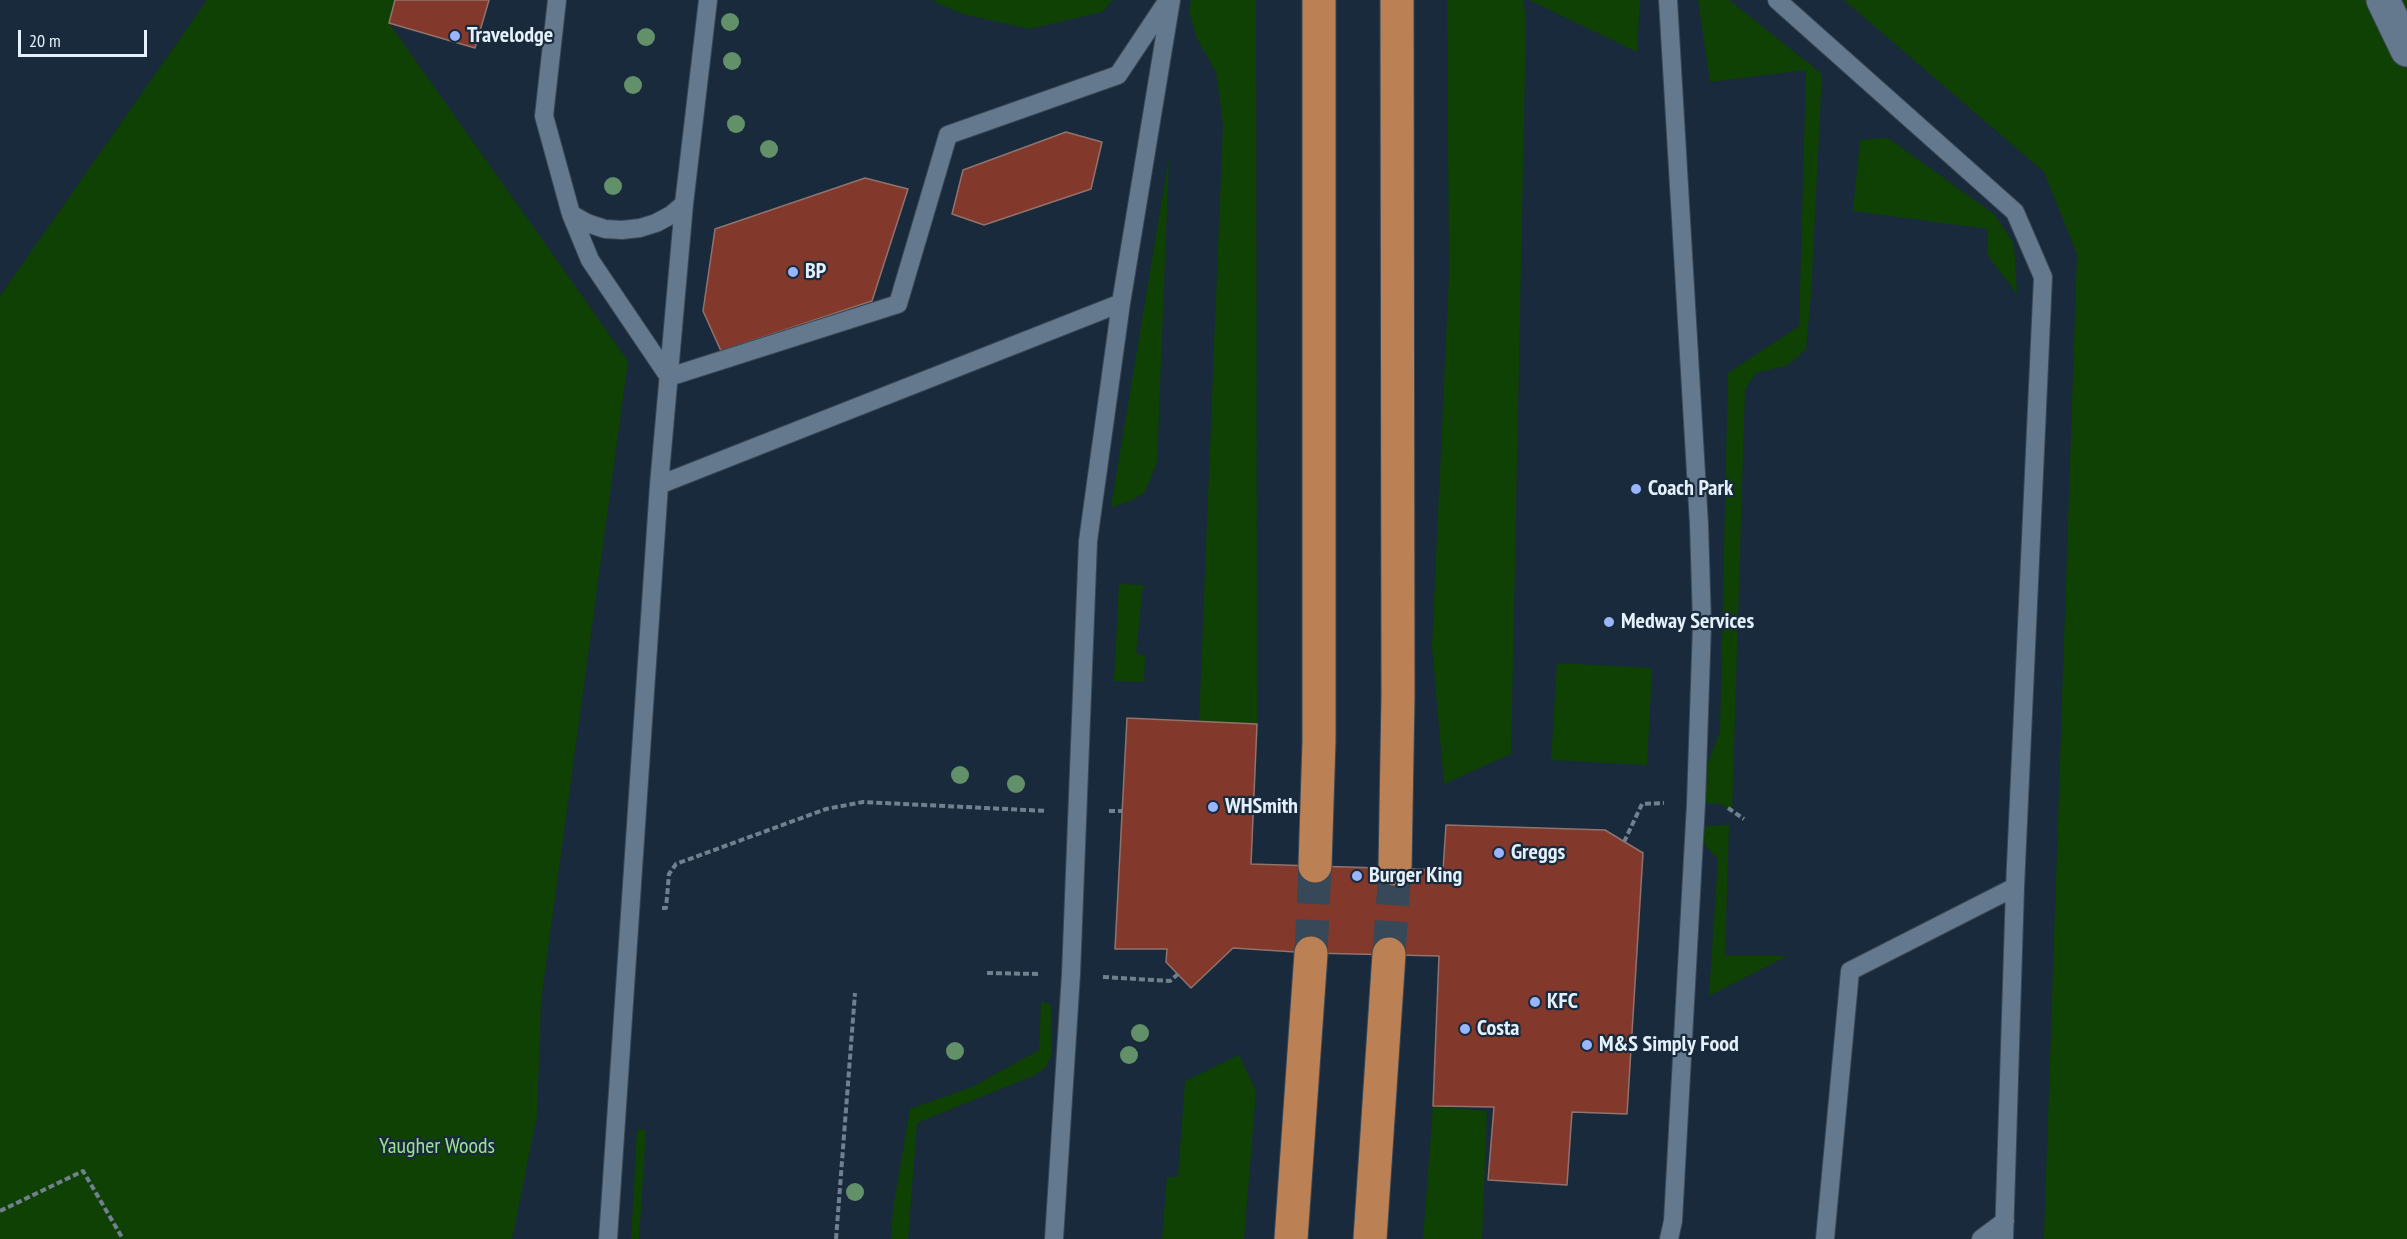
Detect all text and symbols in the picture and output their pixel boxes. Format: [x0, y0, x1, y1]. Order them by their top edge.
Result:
scale bar [21, 18, 150, 56]
place label: Travelodge [467, 23, 553, 49]
text: 20 m [29, 29, 61, 52]
marker: Travelodge [448, 29, 462, 43]
place label: BP [805, 259, 826, 285]
marker: BP [786, 265, 800, 279]
place label: Coach Park [1648, 476, 1733, 502]
marker: Coach Park [1629, 482, 1643, 496]
place label: Medway Services [1621, 609, 1754, 635]
marker: Medway Services [1602, 615, 1616, 629]
place label: WHSmith [1225, 794, 1298, 820]
marker: WHSmith [1206, 800, 1220, 814]
place label: Greggs [1511, 840, 1565, 866]
marker: Greggs [1492, 846, 1506, 860]
place label: Burger King [1369, 863, 1462, 889]
marker: Burger King [1350, 869, 1364, 883]
place label: KFC [1547, 989, 1578, 1015]
marker: KFC [1528, 995, 1542, 1009]
place label: Costa [1477, 1016, 1519, 1042]
marker: Costa [1458, 1022, 1472, 1036]
place label: M&S Simply Food [1599, 1032, 1739, 1058]
marker: M&S Simply Food [1580, 1038, 1594, 1052]
park label: Yaugher Woods [379, 1134, 495, 1160]

